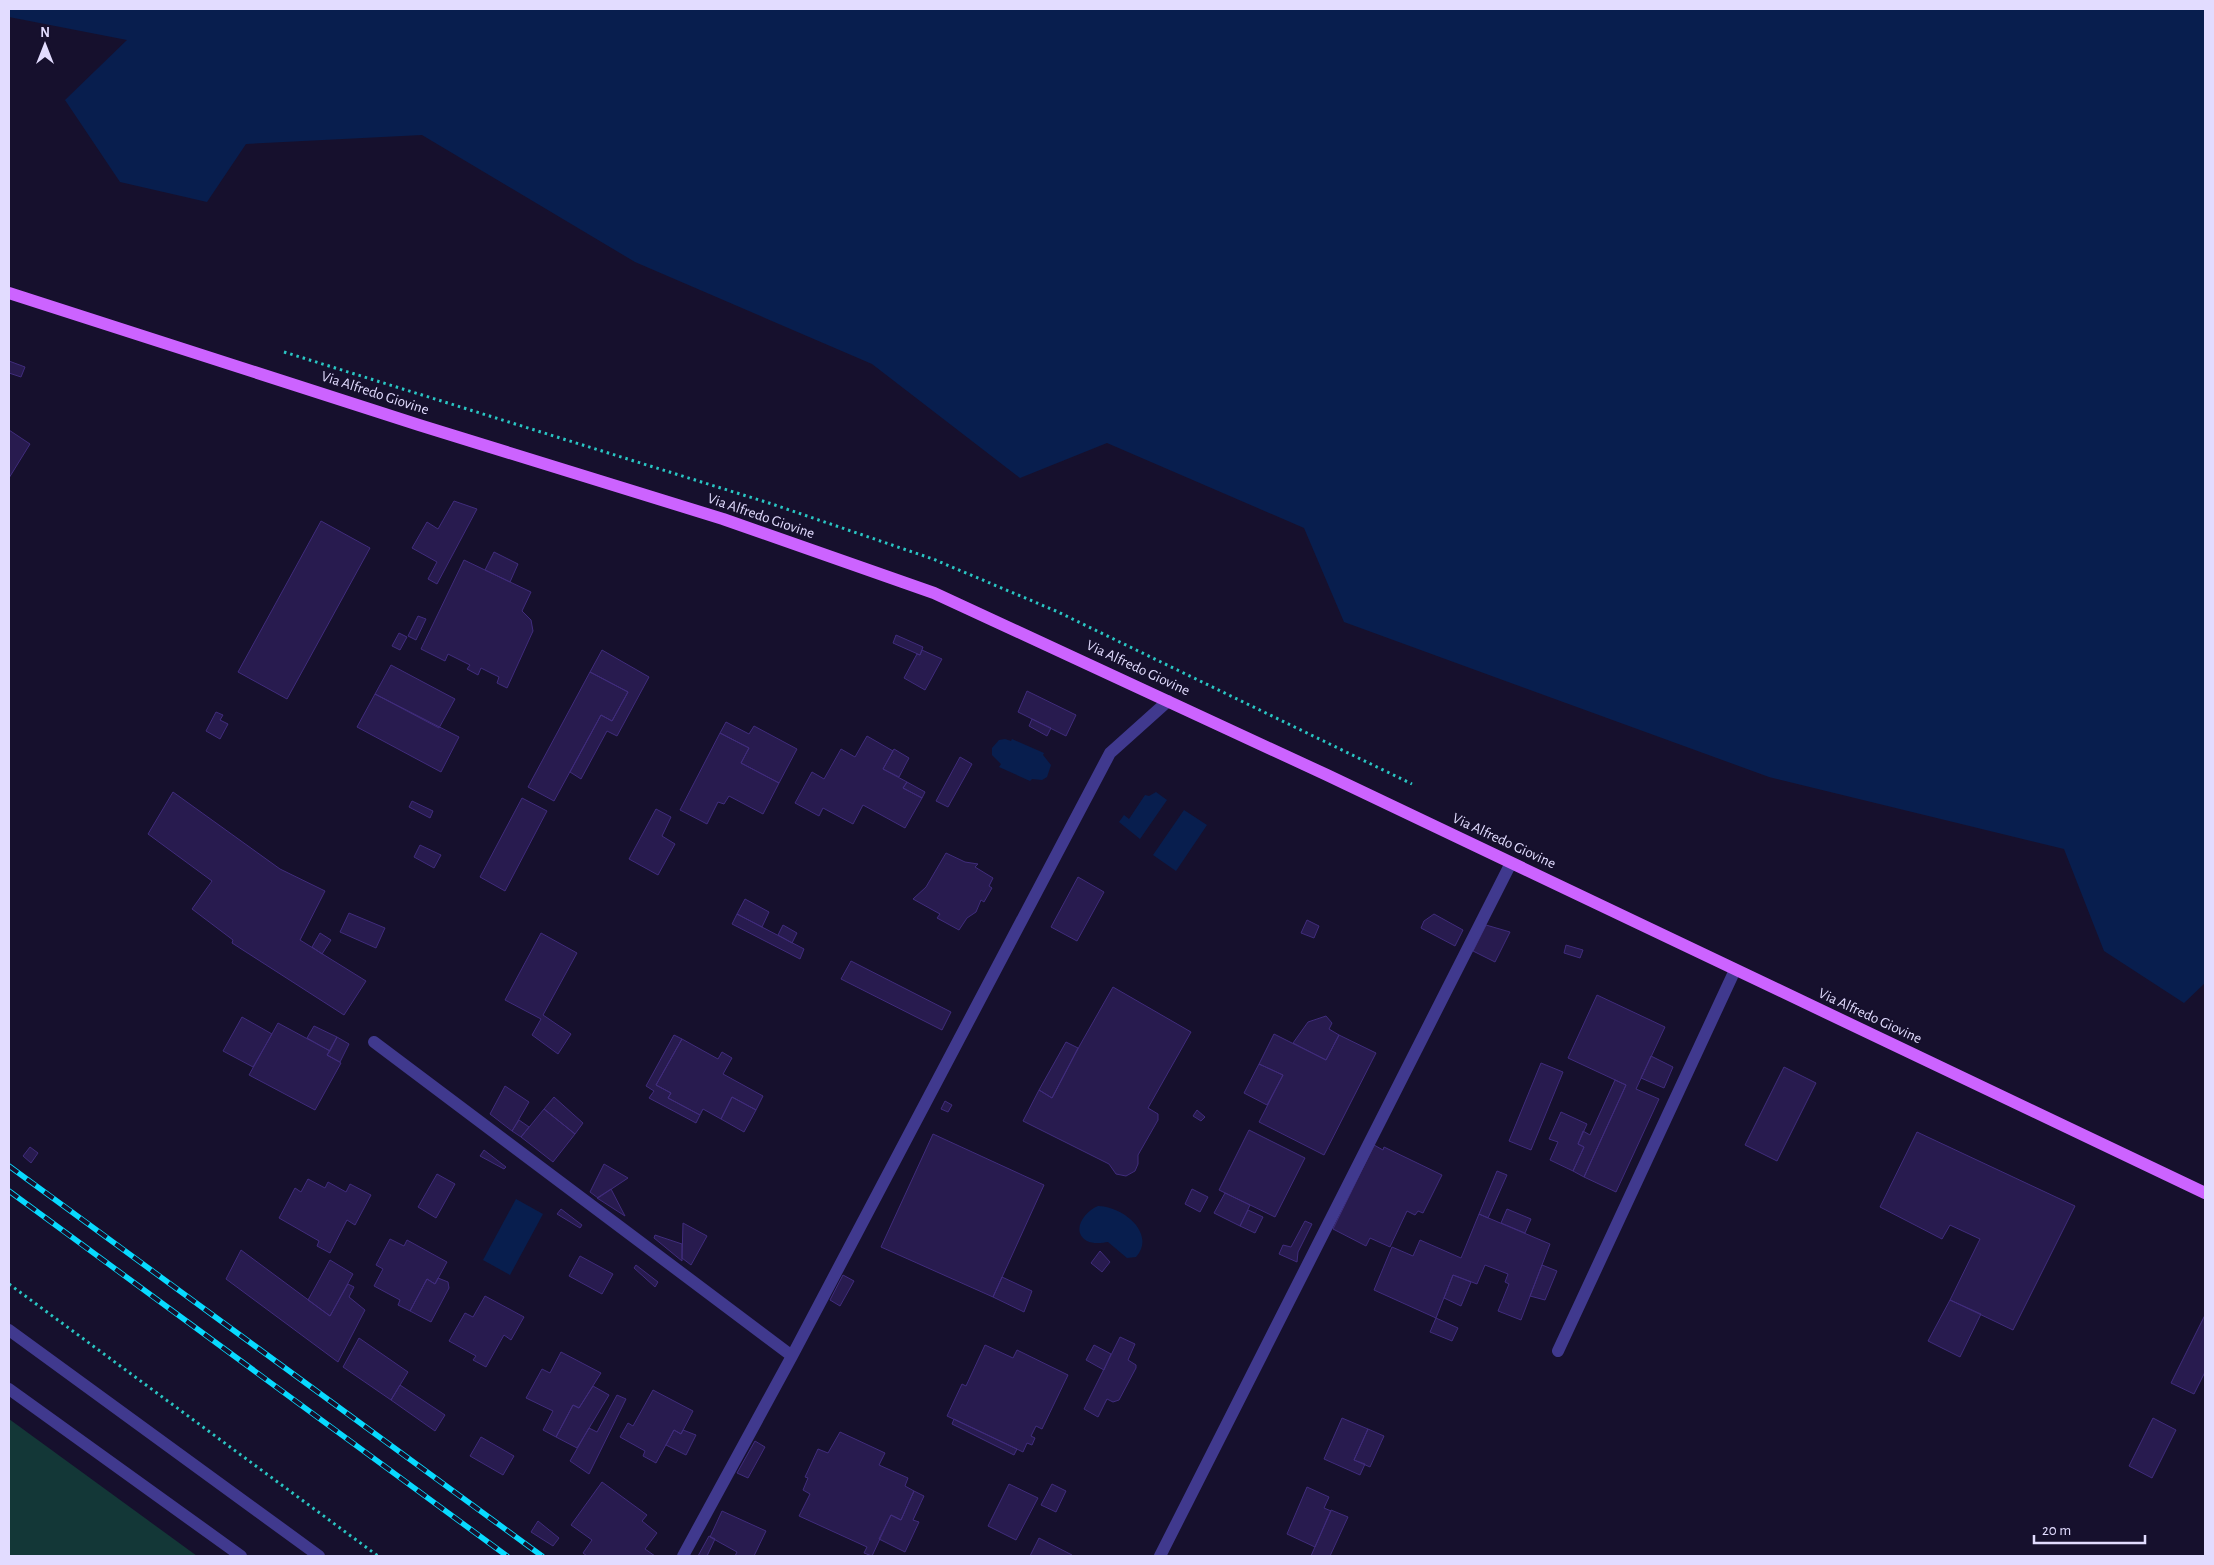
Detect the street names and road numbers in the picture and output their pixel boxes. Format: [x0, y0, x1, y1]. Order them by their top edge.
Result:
street label: Via Alfredo Giovine [319, 369, 431, 417]
street label: Via Alfredo Giovine [706, 491, 817, 541]
street label: Via Alfredo Giovine [1084, 637, 1192, 699]
street label: Via Alfredo Giovine [1450, 810, 1558, 872]
street label: Via Alfredo Giovine [1816, 985, 1924, 1047]

